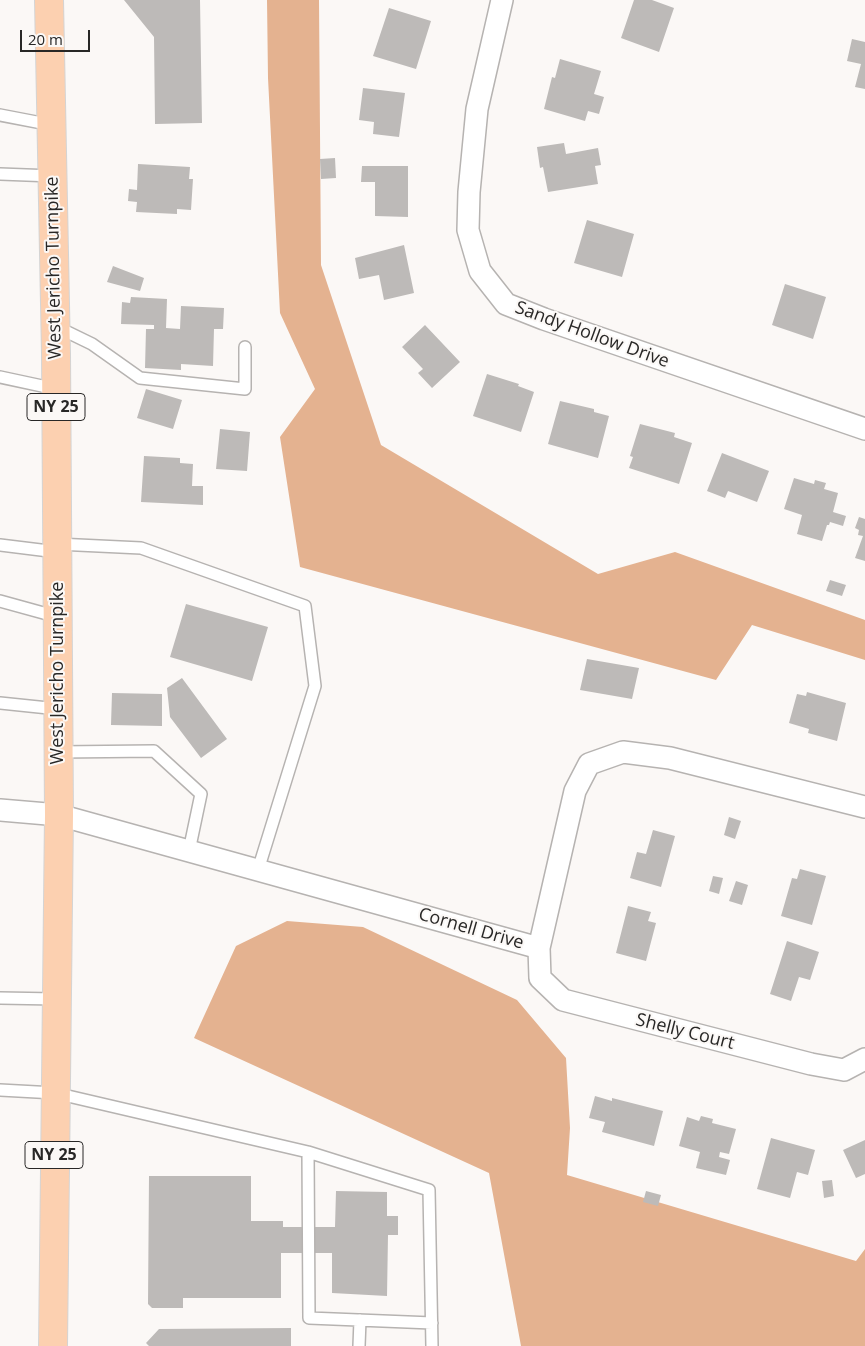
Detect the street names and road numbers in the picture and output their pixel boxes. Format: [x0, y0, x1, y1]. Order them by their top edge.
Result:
street label: West Jericho Turnpike [42, 176, 66, 360]
street label: Sandy Hollow Drive [512, 297, 672, 373]
road number: NY 25 [27, 394, 85, 421]
street label: West Jericho Turnpike [47, 582, 69, 764]
street label: Cornell Drive [416, 904, 526, 954]
street label: Shelly Court [633, 1009, 737, 1055]
road number: NY 25 [25, 1142, 83, 1168]

